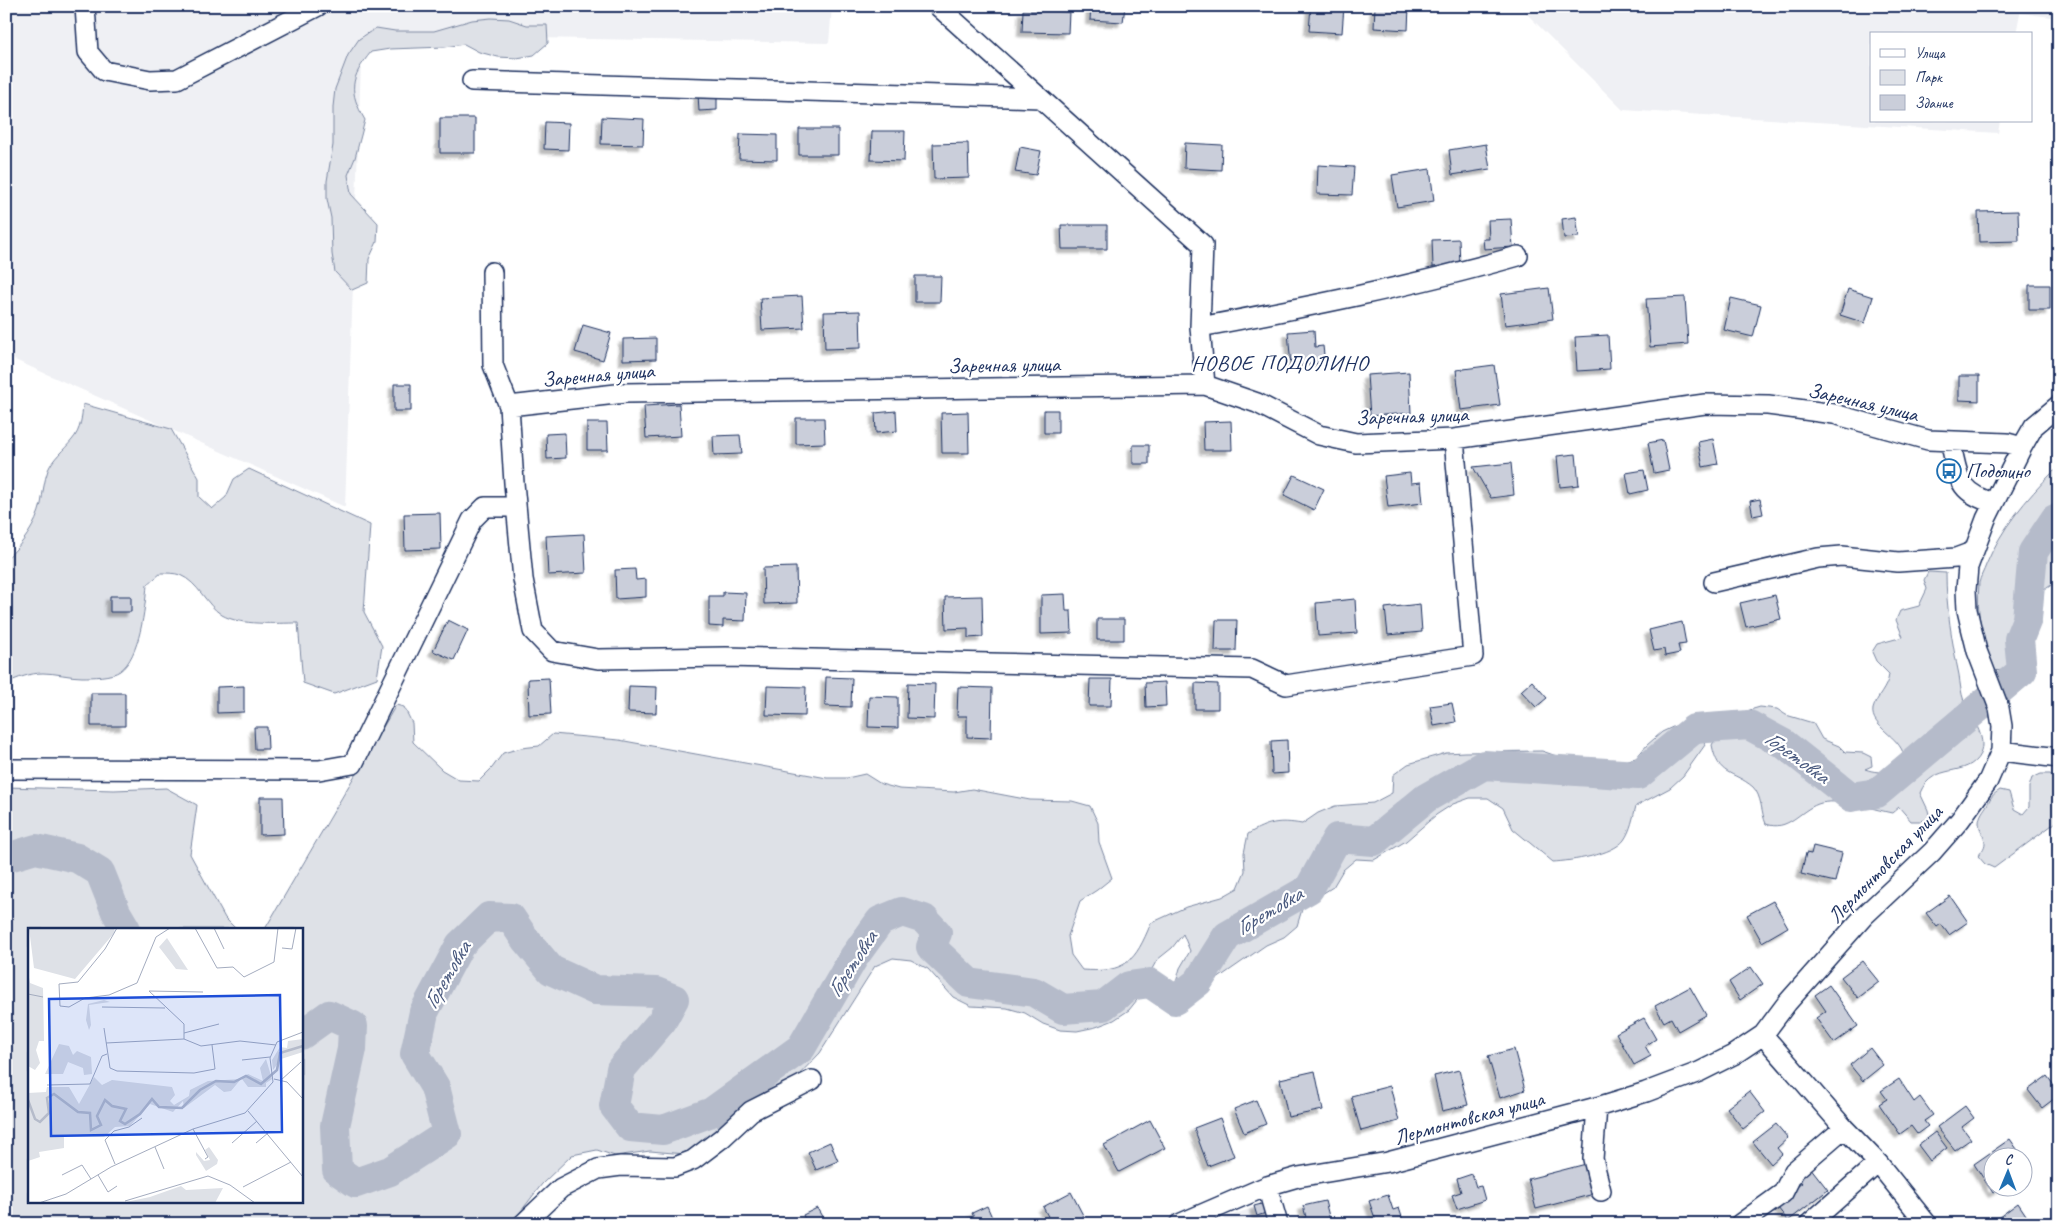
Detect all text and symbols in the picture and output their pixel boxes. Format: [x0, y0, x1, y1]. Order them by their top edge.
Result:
legend [1870, 32, 2032, 122]
text: Улица [1915, 44, 1946, 63]
text: Парк [1915, 68, 1943, 87]
text: Здание [1915, 94, 1954, 113]
district label: НОВОЕ ПОДОЛИНО [1191, 349, 1370, 377]
street label: Заречная улица [948, 351, 1062, 379]
street label: Заречная улица [541, 357, 657, 393]
street label: Заречная улица [1805, 377, 1922, 428]
street label: Заречная улица [1355, 401, 1470, 431]
bus stop icon: Подолино [1936, 458, 1962, 484]
place label: Подолино [1966, 458, 2031, 484]
water label: Горетовка [1759, 724, 1837, 791]
street label: Лермонтовская улица [1822, 798, 1949, 928]
water label: Горетовка [1230, 879, 1310, 942]
water label: Горетовка [820, 924, 885, 1002]
inset map [28, 928, 302, 1202]
water label: Горетовка [417, 934, 479, 1014]
street label: Лермонтовская улица [1391, 1085, 1548, 1150]
north arrow [1982, 1148, 2032, 1198]
text: С [2005, 1151, 2014, 1168]

